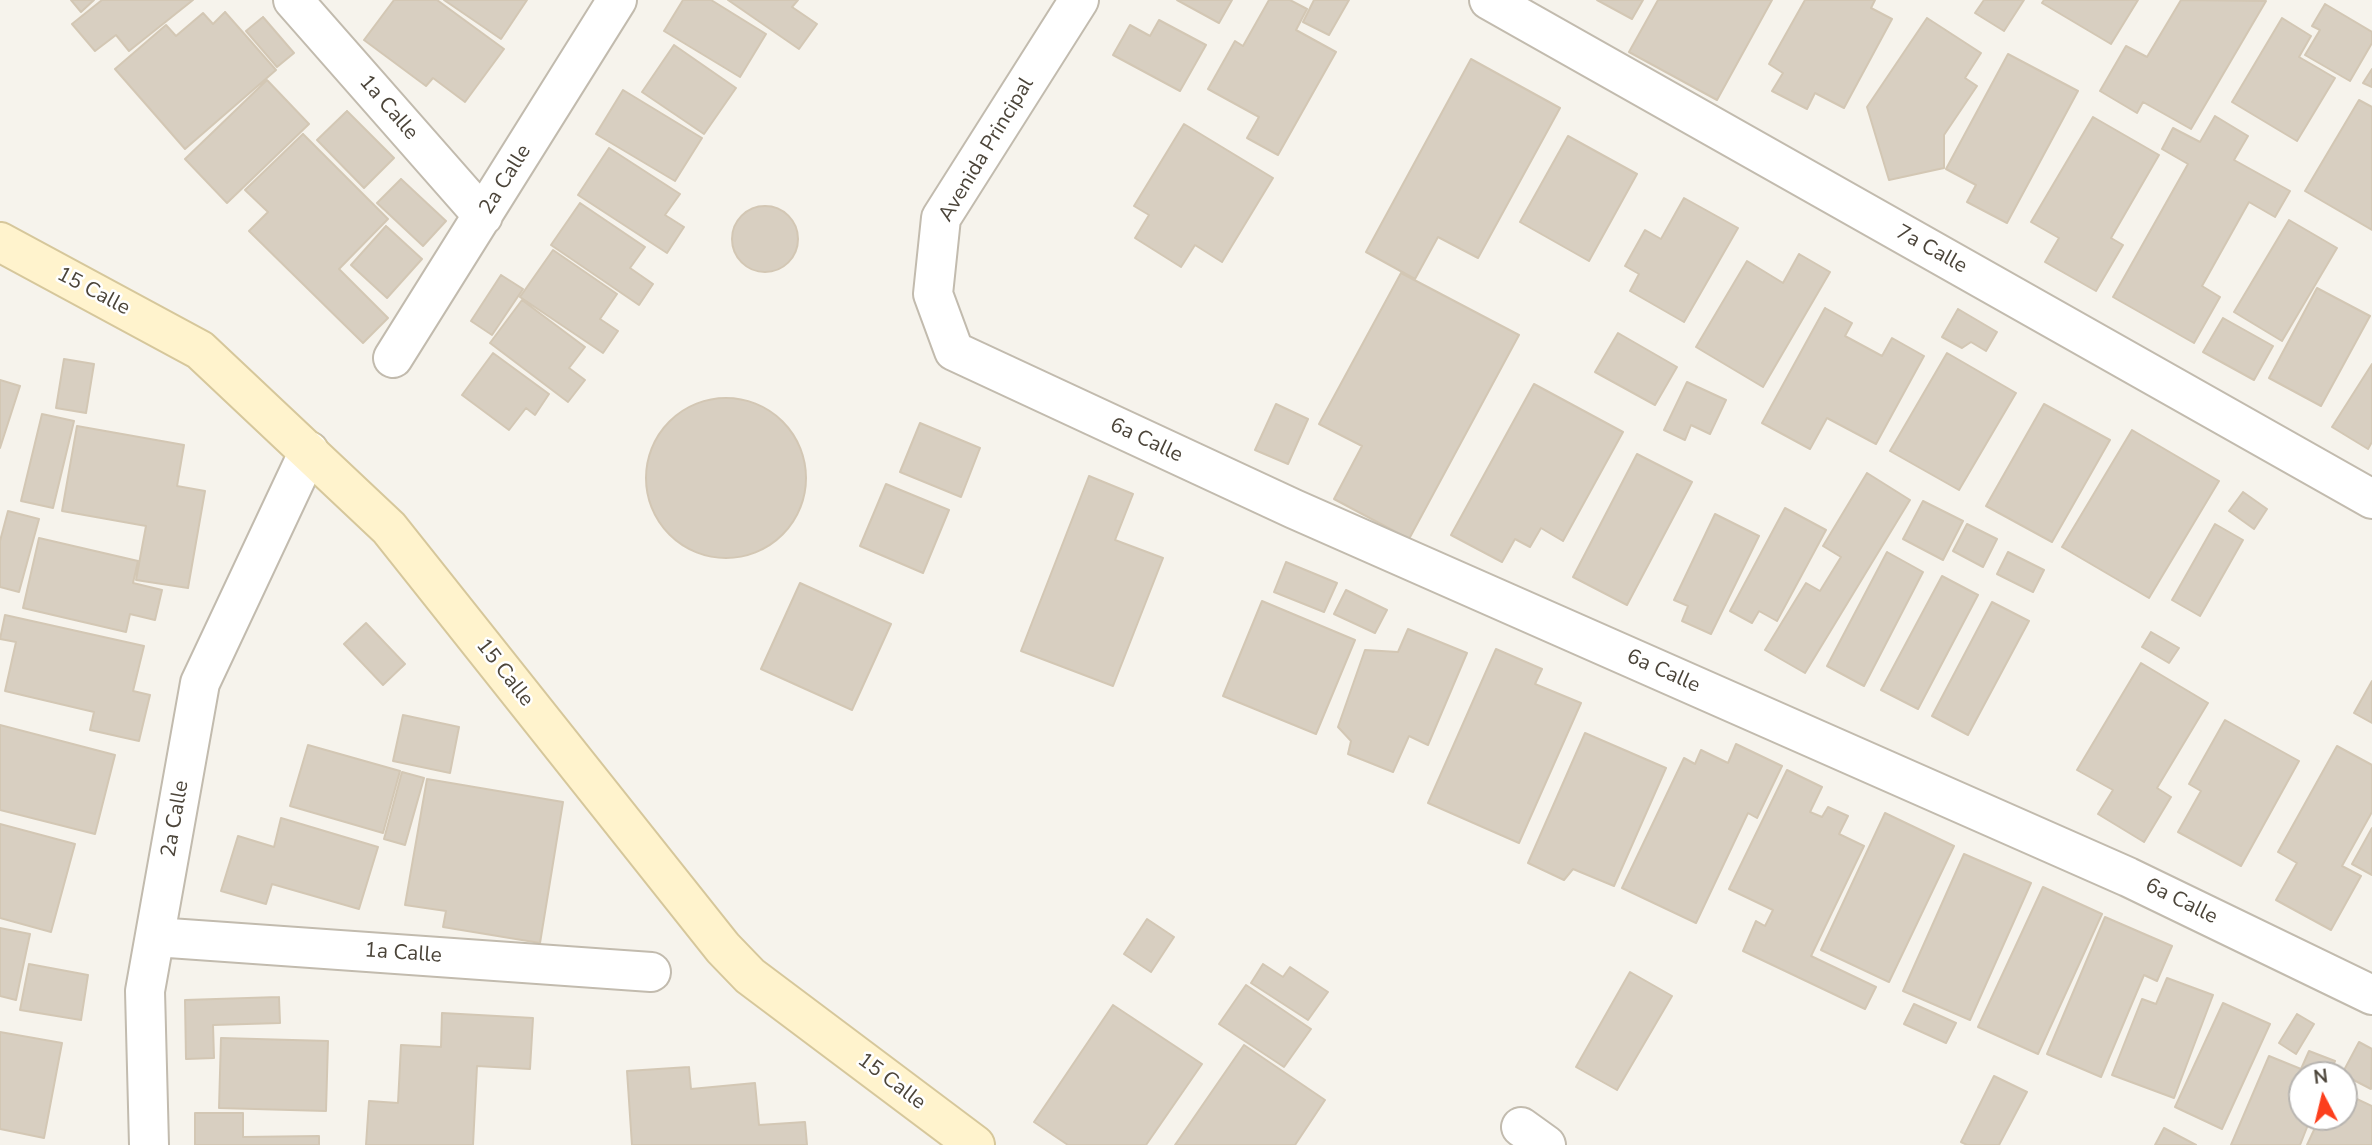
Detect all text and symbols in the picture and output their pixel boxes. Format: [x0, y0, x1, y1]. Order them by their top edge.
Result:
street label: 1a Calle [353, 70, 423, 146]
street label: Avenida Principal [934, 73, 1040, 227]
street label: 2a Calle [475, 140, 537, 220]
street label: 7a Calle [1891, 220, 1971, 280]
street label: 15 Calle [52, 262, 134, 322]
street label: 6a Calle [1106, 413, 1186, 469]
street label: 15 Calle [470, 634, 538, 712]
street label: 6a Calle [1622, 645, 1704, 699]
street label: 2a Calle [157, 779, 195, 859]
street label: 6a Calle [2141, 874, 2221, 930]
street label: 1a Calle [363, 939, 443, 969]
street label: 15 Calle [852, 1048, 930, 1116]
north arrow [2288, 1061, 2358, 1131]
text: N [2312, 1063, 2329, 1091]

